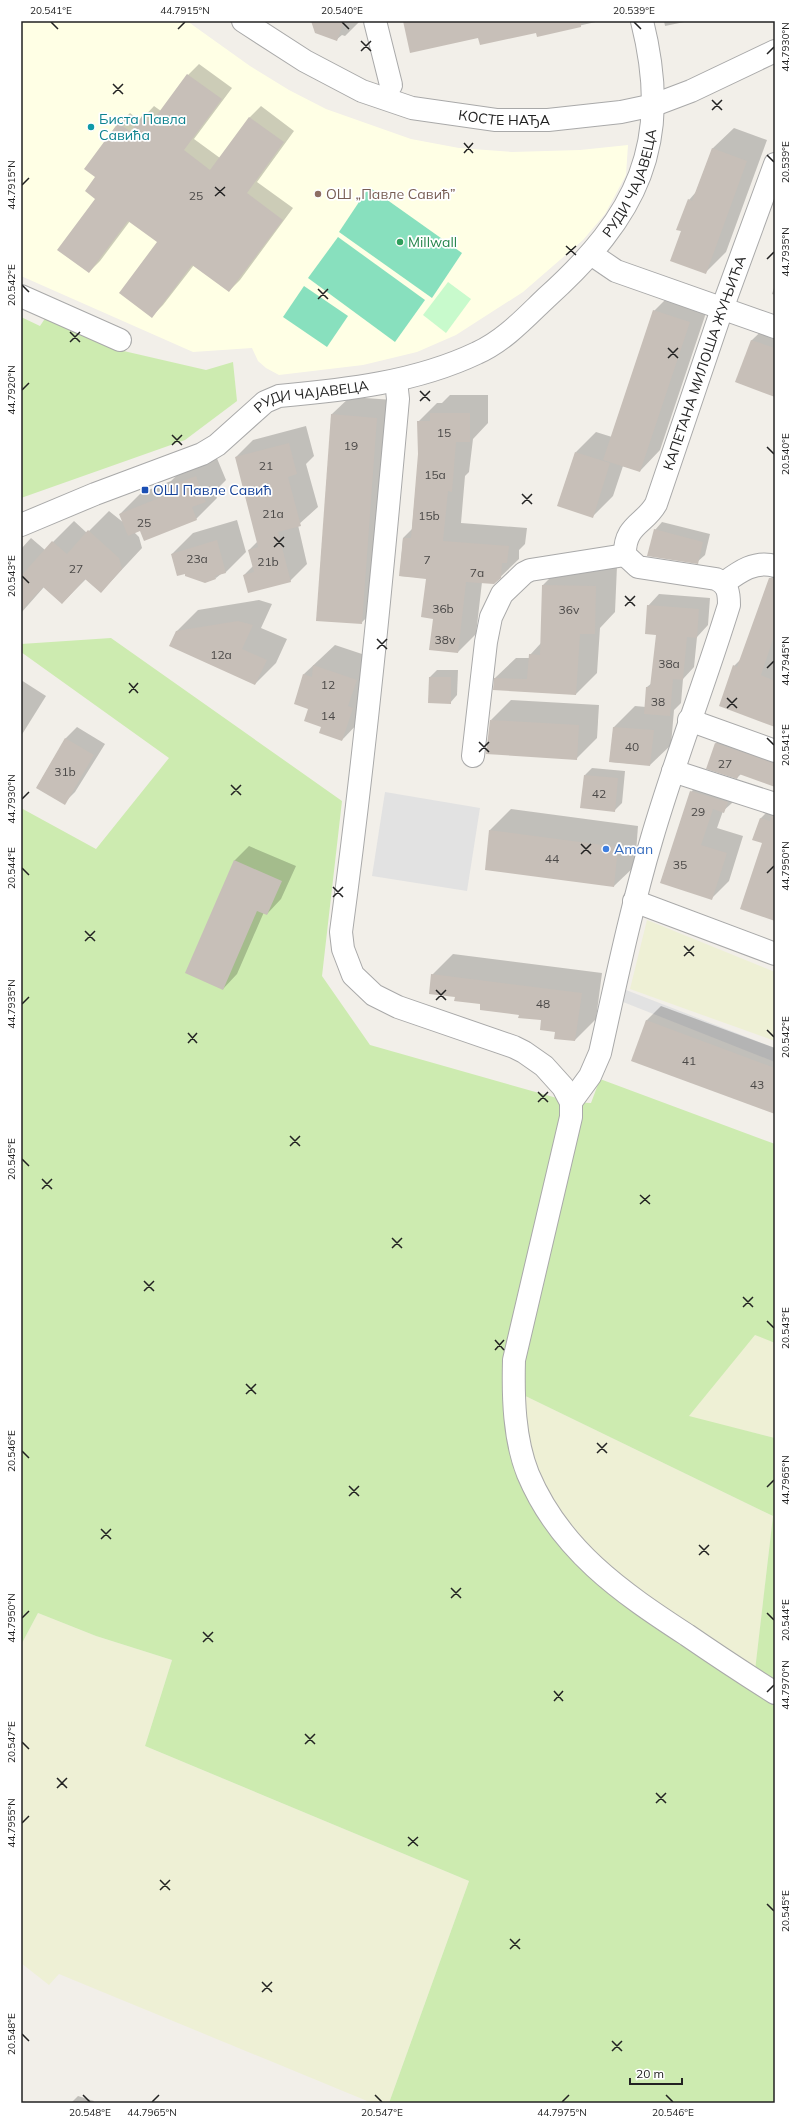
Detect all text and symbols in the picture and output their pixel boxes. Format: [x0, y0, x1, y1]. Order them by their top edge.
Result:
text: 20.541°E [30, 4, 72, 17]
text: 44.7915°N [160, 4, 210, 17]
text: 20.540°E [321, 4, 363, 17]
text: 20.539°E [613, 4, 655, 17]
text: 44.7930°N [779, 22, 792, 72]
street label: КОСТЕ НАЂА [457, 106, 551, 129]
place label: Биста Павла Савића [99, 110, 186, 144]
marker: Биста Павла Савића [86, 122, 96, 132]
street label: РУДИ ЧАЈАВЕЦА [598, 127, 660, 241]
text: 20.539°E [779, 141, 792, 183]
text: 44.7915°N [5, 160, 18, 210]
place label: ОШ „Павле Савић” [326, 185, 456, 203]
house number: 25 [189, 188, 203, 203]
marker: ОШ „Павле Савић” [313, 189, 323, 199]
text: 44.7935°N [779, 227, 792, 277]
place label: Millwall [408, 233, 457, 251]
marker: Millwall [395, 237, 405, 247]
street label: КАПЕТАНА МИЛОША ЖУЊИЋА [659, 252, 750, 473]
text: 20.542°E [5, 264, 18, 306]
text: 44.7920°N [5, 365, 18, 415]
street label: РУДИ ЧАЈАВЕЦА [250, 376, 371, 417]
house number: 15 [437, 425, 451, 440]
text: 20.540°E [779, 433, 792, 475]
house number: 19 [344, 438, 358, 453]
house number: 21 [259, 458, 273, 473]
house number: 15a [424, 467, 446, 482]
place label: ОШ Павле Савић [153, 481, 272, 499]
marker: ОШ Павле Савић [140, 485, 150, 495]
house number: 21a [262, 506, 284, 521]
house number: 15b [418, 508, 440, 523]
house number: 25 [137, 515, 151, 530]
house number: 23a [186, 551, 208, 566]
house number: 7 [423, 552, 431, 567]
house number: 21b [257, 554, 279, 569]
text: 20.543°E [5, 555, 18, 597]
house number: 27 [69, 561, 83, 576]
house number: 7a [470, 565, 484, 580]
house number: 36b [432, 601, 454, 616]
house number: 36v [559, 602, 580, 617]
house number: 38v [435, 632, 456, 647]
text: 44.7945°N [779, 636, 792, 686]
house number: 12a [210, 647, 232, 662]
house number: 38a [658, 656, 680, 671]
house number: 12 [321, 677, 335, 692]
house number: 38 [651, 694, 665, 709]
house number: 14 [321, 708, 335, 723]
text: 20.541°E [779, 724, 792, 766]
house number: 40 [625, 739, 639, 754]
house number: 27 [718, 756, 732, 771]
house number: 31b [54, 764, 76, 779]
text: 44.7930°N [5, 774, 18, 824]
house number: 42 [592, 786, 606, 801]
house number: 29 [691, 804, 705, 819]
place label: Aman [614, 840, 653, 858]
text: 44.7950°N [779, 841, 792, 891]
marker: Aman [601, 844, 611, 854]
text: 20.544°E [5, 847, 18, 889]
house number: 44 [545, 851, 559, 866]
house number: 35 [673, 857, 687, 872]
text: 44.7935°N [5, 979, 18, 1029]
house number: 48 [536, 996, 550, 1011]
text: 20.542°E [779, 1016, 792, 1058]
house number: 41 [682, 1053, 696, 1068]
house number: 43 [750, 1077, 764, 1092]
text: 20.545°E [5, 1138, 18, 1180]
text: 20.543°E [779, 1307, 792, 1349]
text: 20.546°E [5, 1430, 18, 1472]
text: 44.7965°N [779, 1455, 792, 1505]
text: 44.7950°N [5, 1593, 18, 1643]
text: 20.544°E [779, 1599, 792, 1641]
text: 44.7970°N [779, 1660, 792, 1710]
text: 20.547°E [5, 1721, 18, 1763]
text: 44.7955°N [5, 1798, 18, 1848]
text: 20.545°E [779, 1890, 792, 1932]
text: 20.548°E [5, 2013, 18, 2055]
scale bar [630, 2060, 682, 2086]
text: 20 m [636, 2066, 664, 2081]
text: 20.548°E [69, 2106, 111, 2119]
text: 44.7965°N [127, 2106, 177, 2119]
text: 20.547°E [361, 2106, 403, 2119]
text: 44.7975°N [537, 2106, 587, 2119]
text: 20.546°E [652, 2106, 694, 2119]

